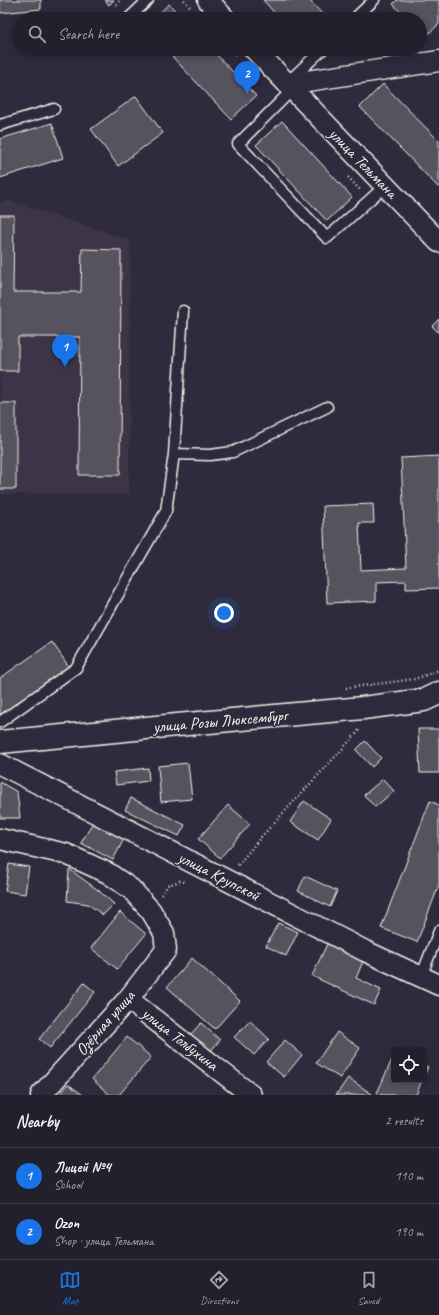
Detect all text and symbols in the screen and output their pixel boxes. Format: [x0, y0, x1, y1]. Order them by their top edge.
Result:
search box [12, 12, 427, 56]
icon: search [26, 23, 48, 45]
text: Search here [58, 25, 119, 44]
pin: 2 [234, 61, 260, 94]
street label: улица Тельмана [324, 123, 403, 204]
pin: 1 [52, 334, 78, 367]
your location [214, 603, 234, 623]
street label: улица Розы Люксембург [151, 704, 290, 737]
street label: улица Крупской [174, 846, 264, 906]
street label: Озёрная улица [71, 985, 141, 1061]
street label: улица Толбухина [137, 1002, 224, 1076]
map controls [391, 1047, 427, 1083]
button: locate [391, 1047, 427, 1083]
text: Nearby [16, 1111, 59, 1132]
text: 2 results [385, 1113, 423, 1129]
text: Лицей №4 [54, 1158, 111, 1177]
text: 1 [26, 1168, 32, 1184]
text: 110 m [395, 1168, 423, 1184]
text: School [54, 1177, 82, 1193]
text: Ozon [54, 1214, 79, 1233]
text: 2 [26, 1224, 32, 1240]
text: 190 m [395, 1224, 423, 1240]
text: Shop · улица Тельмана [54, 1233, 154, 1249]
tab: Map [59, 1269, 81, 1307]
tab: Directions [200, 1269, 239, 1307]
tab: Saved [358, 1269, 380, 1307]

